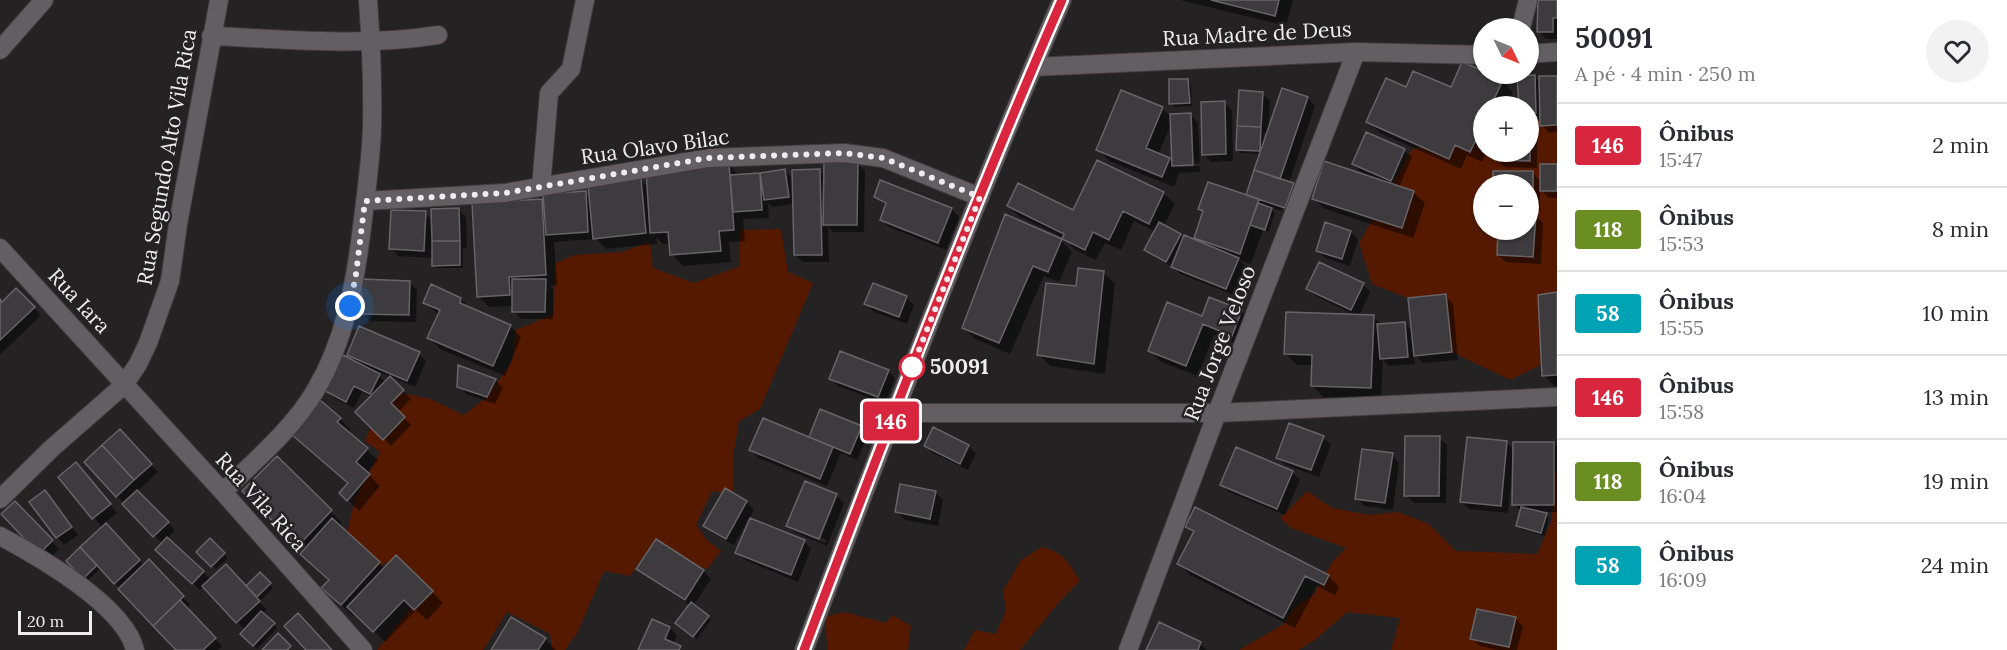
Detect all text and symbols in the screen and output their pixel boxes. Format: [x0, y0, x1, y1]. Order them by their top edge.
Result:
street label: Rua Madre de Deus [1162, 15, 1352, 52]
north arrow [1473, 18, 1539, 84]
map controls [1473, 18, 1539, 240]
text: 50091 [1575, 20, 1653, 56]
button: heart [1926, 20, 1989, 83]
street label: Rua Segundo Alto Vila Rica [131, 26, 202, 287]
text: A pé · 4 min · 250 m [1575, 61, 1756, 86]
button: + [1473, 96, 1539, 162]
text: Ônibus [1659, 119, 1734, 147]
street label: Rua Olavo Bilac [579, 123, 731, 170]
text: 2 min [1932, 131, 1989, 159]
text: 146 [1592, 132, 1624, 159]
text: 15:47 [1659, 147, 1702, 172]
button: − [1473, 174, 1539, 240]
text: Ônibus [1659, 203, 1734, 231]
text: 8 min [1932, 215, 1989, 243]
text: 118 [1593, 216, 1623, 243]
text: 15:53 [1659, 231, 1704, 256]
street label: Rua Iara [42, 262, 116, 339]
street label: Rua Jorge Veloso [1178, 262, 1261, 424]
text: Ônibus [1659, 287, 1734, 315]
your location [335, 291, 365, 321]
text: 10 min [1922, 299, 1989, 327]
text: 58 [1596, 300, 1620, 327]
text: 15:55 [1659, 315, 1704, 340]
place label: 50091 [930, 353, 989, 380]
marker: 50091 [899, 354, 925, 380]
text: Ônibus [1659, 371, 1734, 399]
text: 13 min [1924, 383, 1989, 411]
text: 146 [1592, 384, 1624, 411]
text: 15:58 [1659, 399, 1704, 424]
line badge: 146 [856, 402, 926, 440]
text: 146 [875, 408, 907, 435]
street label: Rua Vila Rica [210, 446, 313, 557]
text: Ônibus [1659, 455, 1734, 483]
text: 19 min [1923, 467, 1989, 495]
text: 118 [1593, 468, 1623, 495]
text: 16:04 [1659, 483, 1706, 508]
text: Ônibus [1659, 539, 1734, 567]
text: 24 min [1921, 551, 1989, 579]
text: 58 [1596, 552, 1620, 579]
text: 16:09 [1659, 567, 1707, 592]
scale bar [18, 608, 92, 636]
text: 20 m [27, 611, 64, 631]

